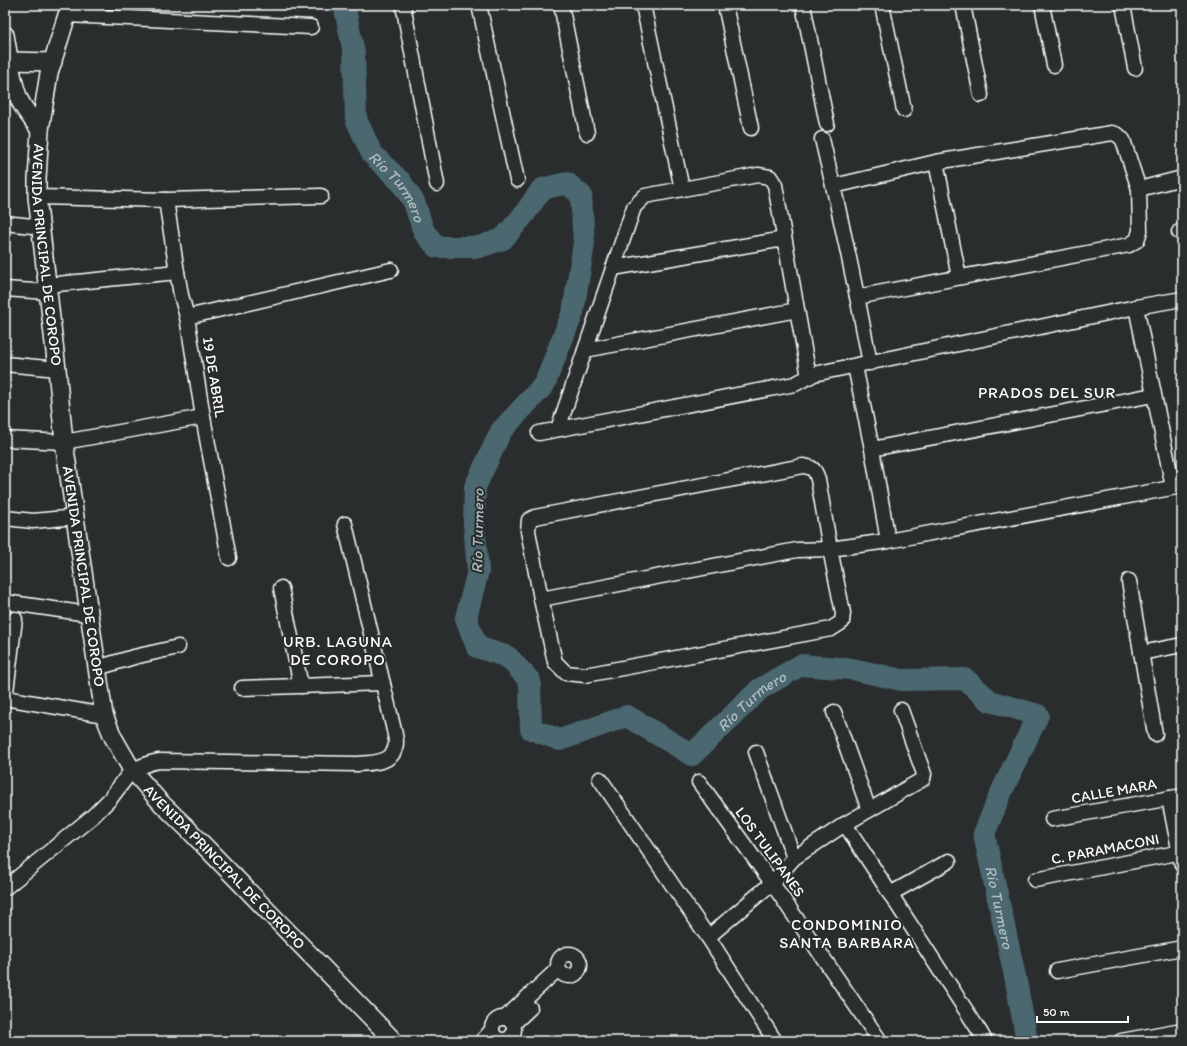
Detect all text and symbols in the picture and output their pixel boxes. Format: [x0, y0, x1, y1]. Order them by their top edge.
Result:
street label: AVENIDA PRINCIPAL DE COROPO [28, 143, 66, 367]
water label: Río Turmero [365, 147, 429, 225]
street label: 19 DE ABRIL [199, 335, 229, 419]
district label: PRADOS DEL SUR [978, 383, 1116, 402]
street label: AVENIDA PRINCIPAL DE COROPO [59, 465, 109, 688]
water label: Río Turmero [467, 488, 488, 574]
district label: URB. LAGUNA DE COROPO [283, 632, 393, 669]
water label: Río Turmero [713, 667, 790, 736]
street label: CALLE MARA [1070, 775, 1159, 807]
street label: AVENIDA PRINCIPAL DE COROPO [140, 781, 309, 953]
street label: LOS TULIPANES [731, 804, 809, 900]
street label: C. PARAMACONI [1049, 830, 1161, 868]
water label: Río Turmero [981, 864, 1018, 951]
district label: CONDOMINIO SANTA BARBARA [779, 915, 915, 952]
scale bar [1037, 998, 1128, 1024]
text: 50 m [1043, 1005, 1069, 1019]

